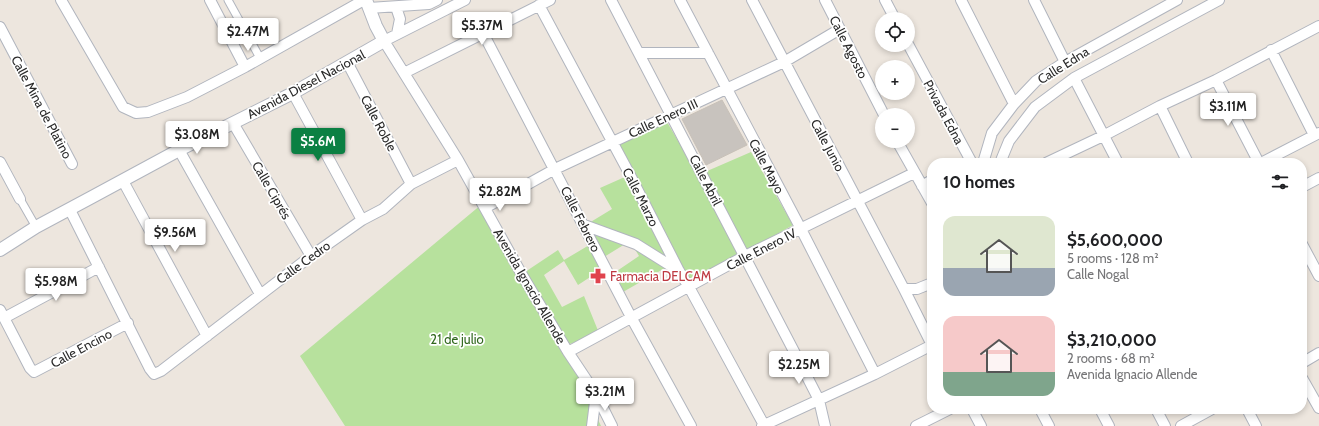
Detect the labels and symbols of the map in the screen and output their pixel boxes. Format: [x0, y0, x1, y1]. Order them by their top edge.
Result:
pin: $5.37M [449, 12, 515, 46]
street label: Calle Agosto [826, 13, 872, 81]
pin: $2.47M [215, 18, 281, 52]
street label: Calle Edna [1034, 43, 1092, 87]
street label: Avenida Diesel Nacional [244, 46, 368, 122]
street label: Calle Mina de Platino [8, 53, 76, 161]
street label: Privada Edna [920, 77, 968, 148]
street label: Calle Roble [357, 92, 401, 154]
pin: $3.11M [1195, 93, 1261, 127]
street label: Calle Enero III [626, 95, 700, 141]
street label: Calle Junio [808, 116, 848, 174]
pin: $3.08M [164, 121, 230, 155]
pin: $5.6M [290, 128, 346, 162]
street label: Calle Mayo [746, 136, 788, 196]
street label: Calle Abril [686, 152, 726, 208]
street label: Calle Ciprés [249, 158, 295, 222]
street label: Calle Marzo [619, 165, 663, 229]
pin: $2.82M [467, 178, 533, 212]
street label: Calle Febrero [558, 183, 604, 255]
pin: $9.56M [142, 219, 208, 253]
street label: Avenida Ignacio Allende [490, 225, 570, 347]
street label: Calle Enero IV [723, 225, 799, 273]
street label: Calle Cedro [273, 237, 333, 287]
pharmacy icon: Farmacia DELCAM [589, 267, 607, 285]
pin: $5.98M [23, 268, 89, 302]
place label: Farmacia DELCAM [610, 268, 711, 284]
street label: Calle Encino [48, 325, 114, 371]
park label: 21 de julio [430, 331, 484, 348]
pin: $2.25M [766, 351, 832, 385]
pin: $3.21M [572, 378, 638, 412]

